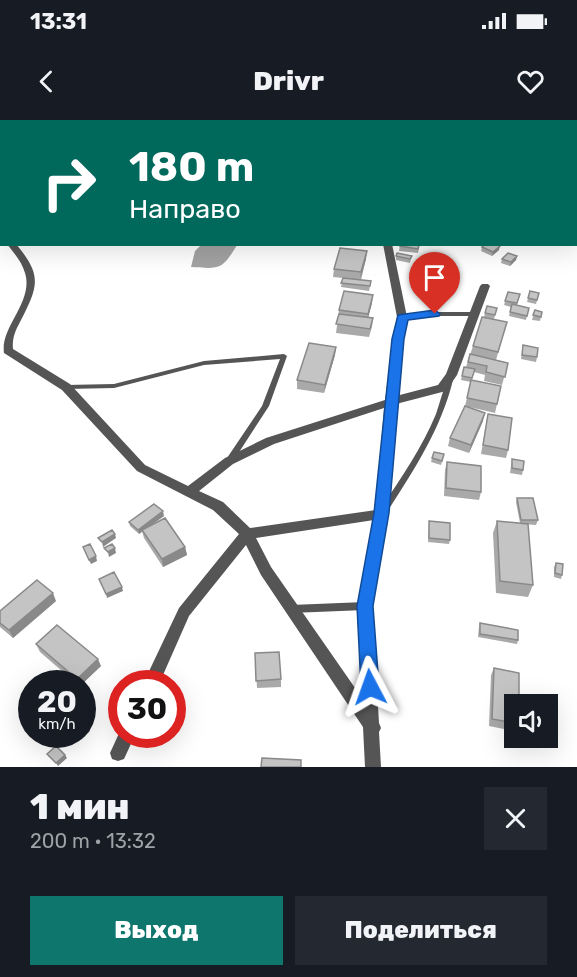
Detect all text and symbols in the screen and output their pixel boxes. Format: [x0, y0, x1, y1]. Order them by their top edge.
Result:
text: 13:31 [30, 8, 87, 35]
icon: back [30, 65, 63, 98]
text: Drivr [253, 65, 324, 97]
icon: heart [514, 65, 547, 98]
text: 180 m [129, 142, 254, 192]
icon: right [30, 144, 108, 222]
text: Направо [129, 193, 241, 225]
pin [409, 252, 460, 314]
icon: arrive [418, 261, 451, 294]
position arrow [338, 655, 402, 719]
speed limit sign: 30 [108, 670, 186, 748]
text: 20 [37, 684, 77, 720]
map controls [504, 694, 558, 748]
button: sound [504, 694, 558, 748]
text: km/h [38, 715, 76, 733]
text: 1 мин [30, 785, 130, 828]
button: close [484, 787, 547, 850]
text: 200 m · 13:32 [30, 829, 156, 853]
button: Выход [30, 896, 283, 965]
button: Поделиться [295, 896, 547, 965]

